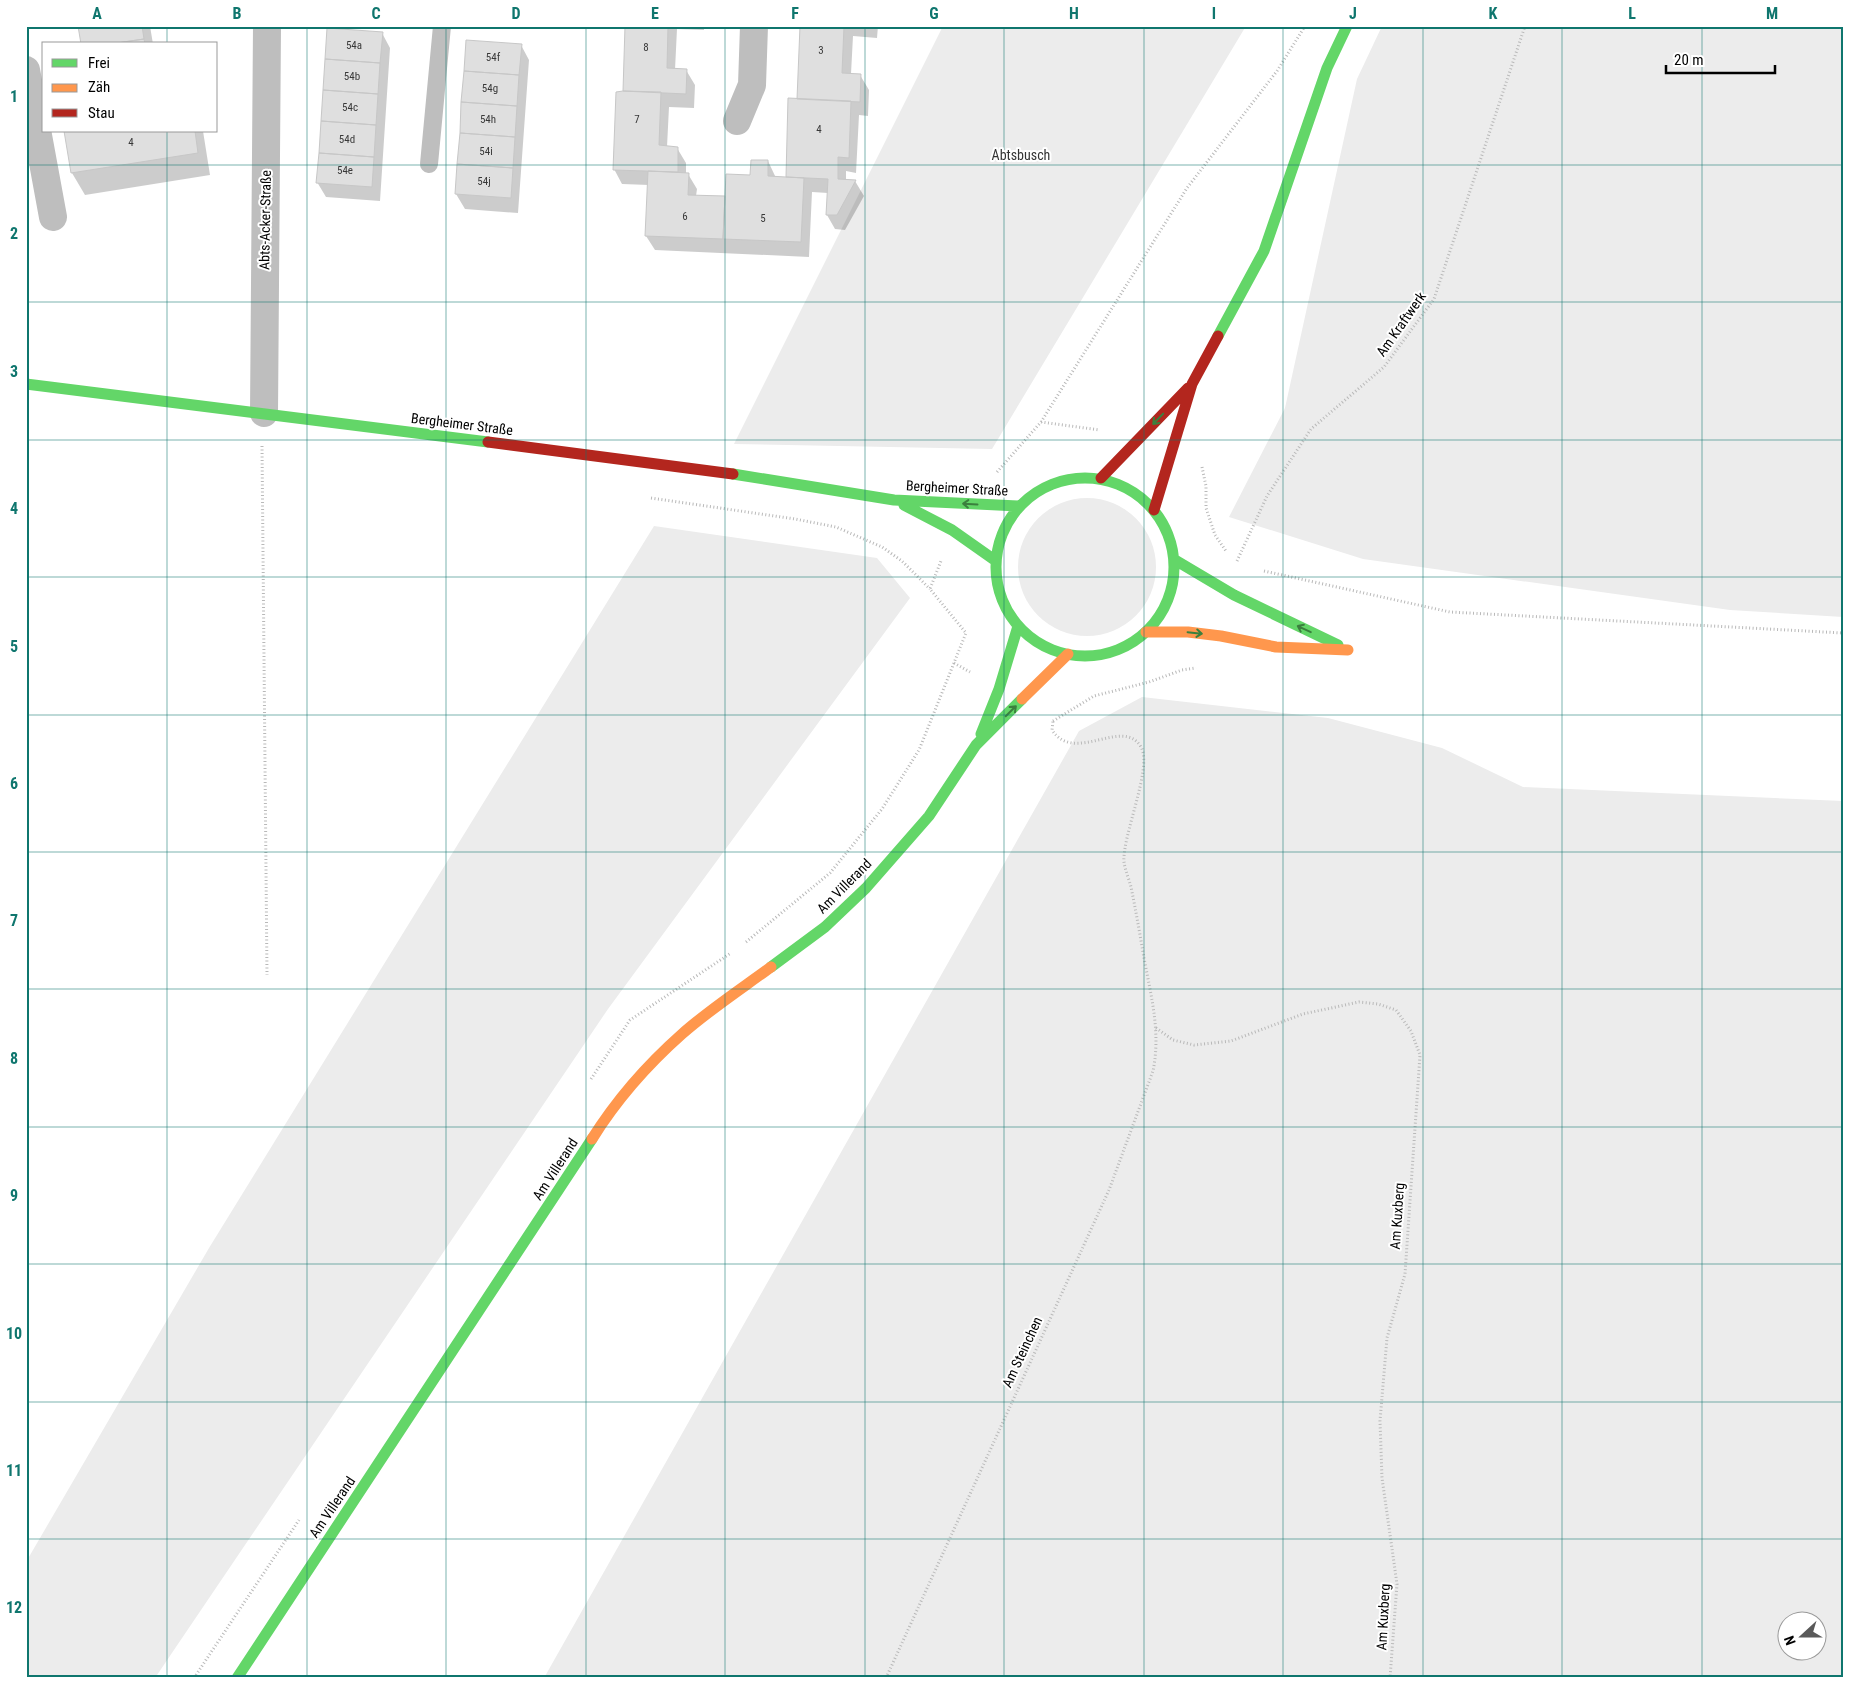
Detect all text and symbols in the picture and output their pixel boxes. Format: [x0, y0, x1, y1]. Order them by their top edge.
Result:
text: A [92, 4, 102, 23]
text: B [233, 4, 242, 23]
text: C [371, 4, 381, 23]
text: D [511, 4, 521, 23]
text: E [651, 4, 659, 23]
text: F [791, 4, 799, 23]
text: G [929, 4, 939, 23]
text: H [1069, 4, 1079, 23]
text: I [1212, 4, 1216, 23]
text: J [1349, 4, 1357, 23]
text: K [1489, 4, 1498, 23]
text: L [1628, 4, 1636, 23]
text: M [1766, 4, 1778, 23]
house number: 54a [346, 39, 362, 52]
house number: 8 [643, 41, 649, 54]
legend [42, 42, 218, 132]
scale bar [1666, 42, 1775, 74]
house number: 3 [818, 44, 824, 57]
house number: 54f [486, 51, 501, 64]
text: 20 m [1674, 51, 1704, 69]
text: Frei [88, 54, 110, 72]
house number: 54b [344, 70, 360, 83]
text: Zäh [88, 78, 110, 96]
house number: 54g [482, 82, 498, 95]
text: 1 [10, 87, 18, 106]
house number: 54c [342, 101, 358, 114]
text: Stau [88, 104, 115, 122]
house number: 54h [480, 113, 496, 126]
house number: 7 [634, 113, 640, 126]
house number: 4 [816, 123, 822, 136]
house number: 54d [339, 133, 355, 146]
house number: 4 [128, 136, 134, 149]
house number: 54i [479, 145, 493, 158]
park label: Abtsbusch [992, 147, 1050, 163]
house number: 54e [337, 164, 353, 177]
street label: Abts-Acker-Straße [256, 169, 274, 270]
house number: 54j [477, 175, 491, 188]
house number: 6 [682, 210, 688, 223]
house number: 5 [760, 212, 766, 225]
text: 2 [10, 224, 18, 243]
street label: Am Kraftwerk [1373, 288, 1429, 359]
text: 3 [10, 362, 18, 381]
street label: Bergheimer Straße [410, 410, 514, 438]
one-way arrow [1152, 413, 1164, 426]
street label: Bergheimer Straße [905, 477, 1009, 499]
text: 4 [10, 499, 18, 518]
one-way arrow [963, 500, 979, 509]
one-way arrow [1297, 624, 1312, 633]
one-way arrow [1186, 628, 1202, 638]
text: 5 [10, 637, 18, 656]
one-way arrow [1005, 705, 1017, 717]
text: 6 [10, 774, 18, 793]
street label: Am Villerand [813, 855, 875, 917]
text: 7 [10, 911, 18, 930]
text: 8 [10, 1049, 18, 1068]
street label: Am Villerand [529, 1135, 581, 1203]
street label: Am Kuxberg [1387, 1182, 1407, 1250]
text: 9 [10, 1186, 18, 1205]
street label: Am Steinchen [999, 1314, 1045, 1390]
text: 10 [6, 1324, 22, 1343]
text: 11 [6, 1461, 22, 1480]
street label: Am Villerand [306, 1473, 358, 1541]
street label: Am Kuxberg [1373, 1583, 1393, 1651]
text: 12 [6, 1598, 22, 1617]
north arrow [1776, 1612, 1826, 1662]
text: N [1781, 1634, 1799, 1648]

